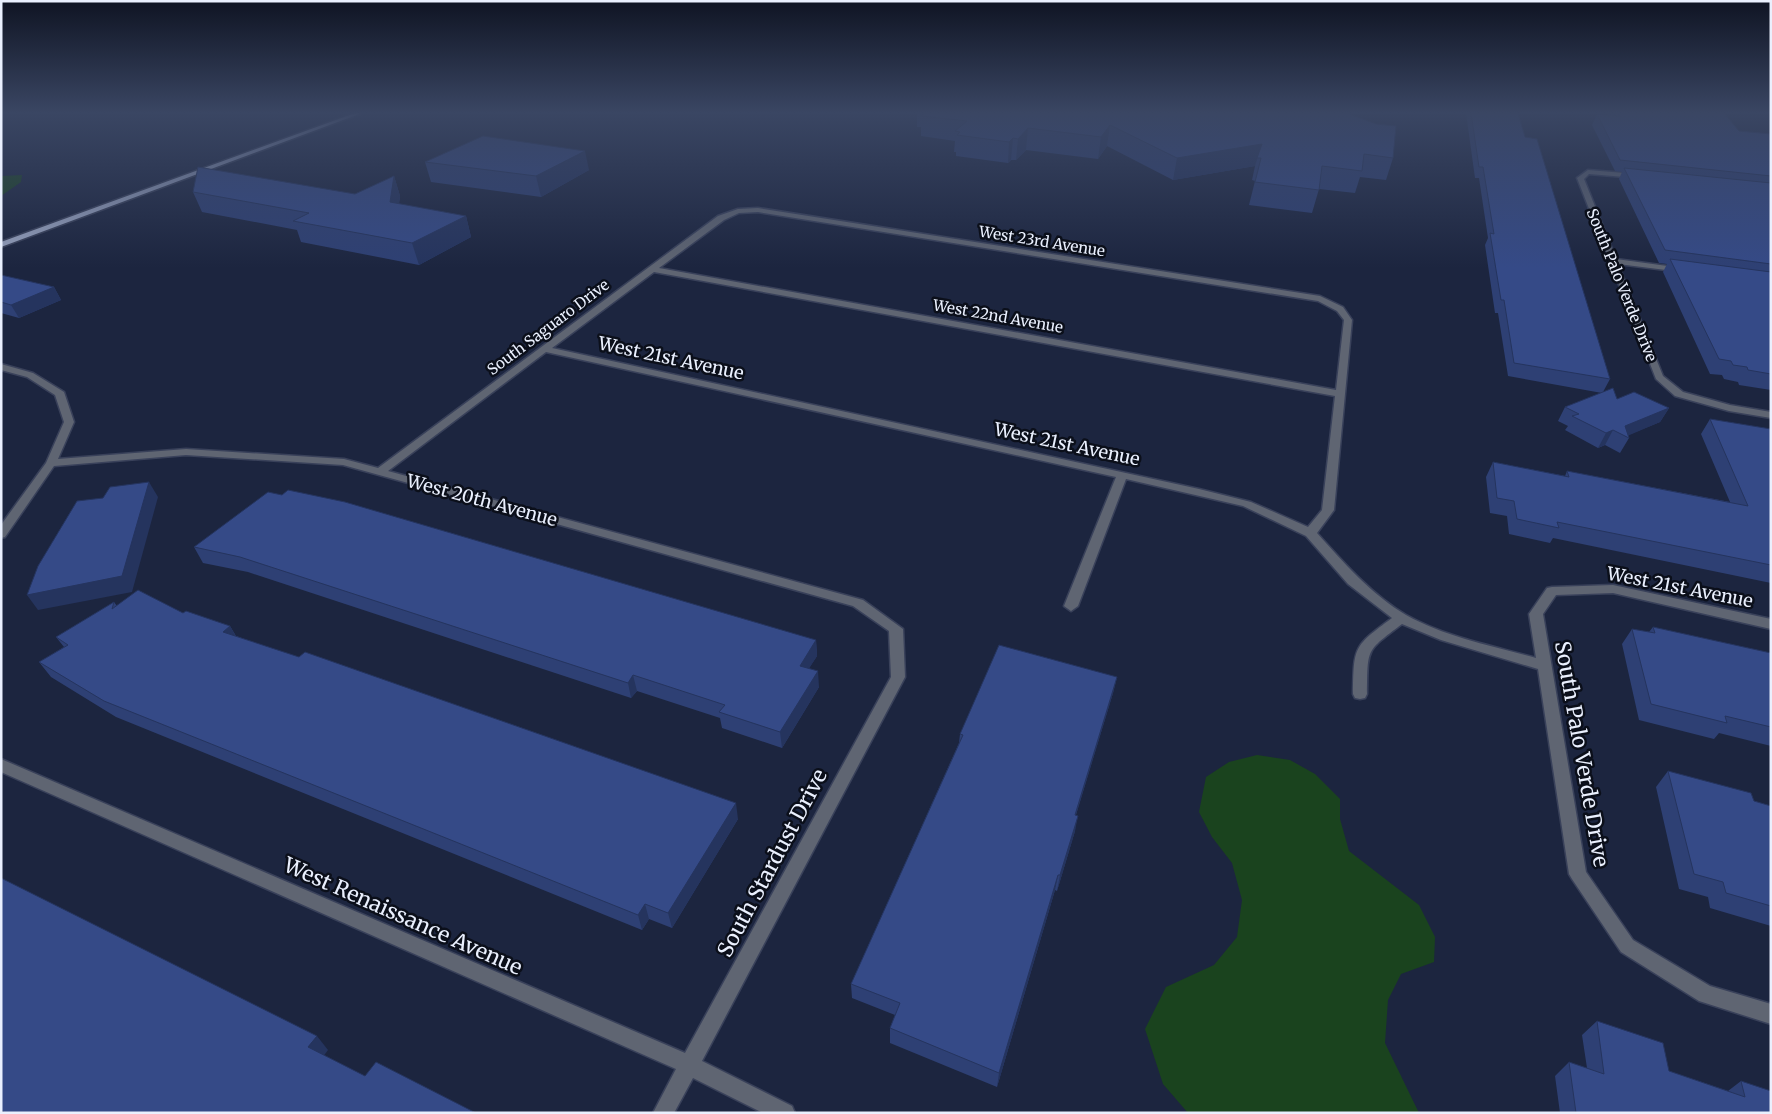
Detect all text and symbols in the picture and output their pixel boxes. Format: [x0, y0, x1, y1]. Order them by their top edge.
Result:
street label: South Palo Verde Drive [1583, 206, 1661, 365]
street label: West 23rd Avenue [977, 222, 1106, 260]
street label: South Saguaro Drive [483, 275, 613, 379]
street label: West 22nd Avenue [931, 295, 1065, 337]
street label: West 21st Avenue [595, 331, 746, 385]
street label: West 21st Avenue [991, 417, 1142, 471]
street label: West 20th Avenue [403, 469, 560, 531]
street label: West 21st Avenue [1604, 561, 1755, 612]
street label: South Palo Verde Drive [1549, 639, 1615, 869]
street label: South Stardust Drive [711, 764, 833, 962]
street label: West Renaissance Avenue [279, 851, 526, 981]

